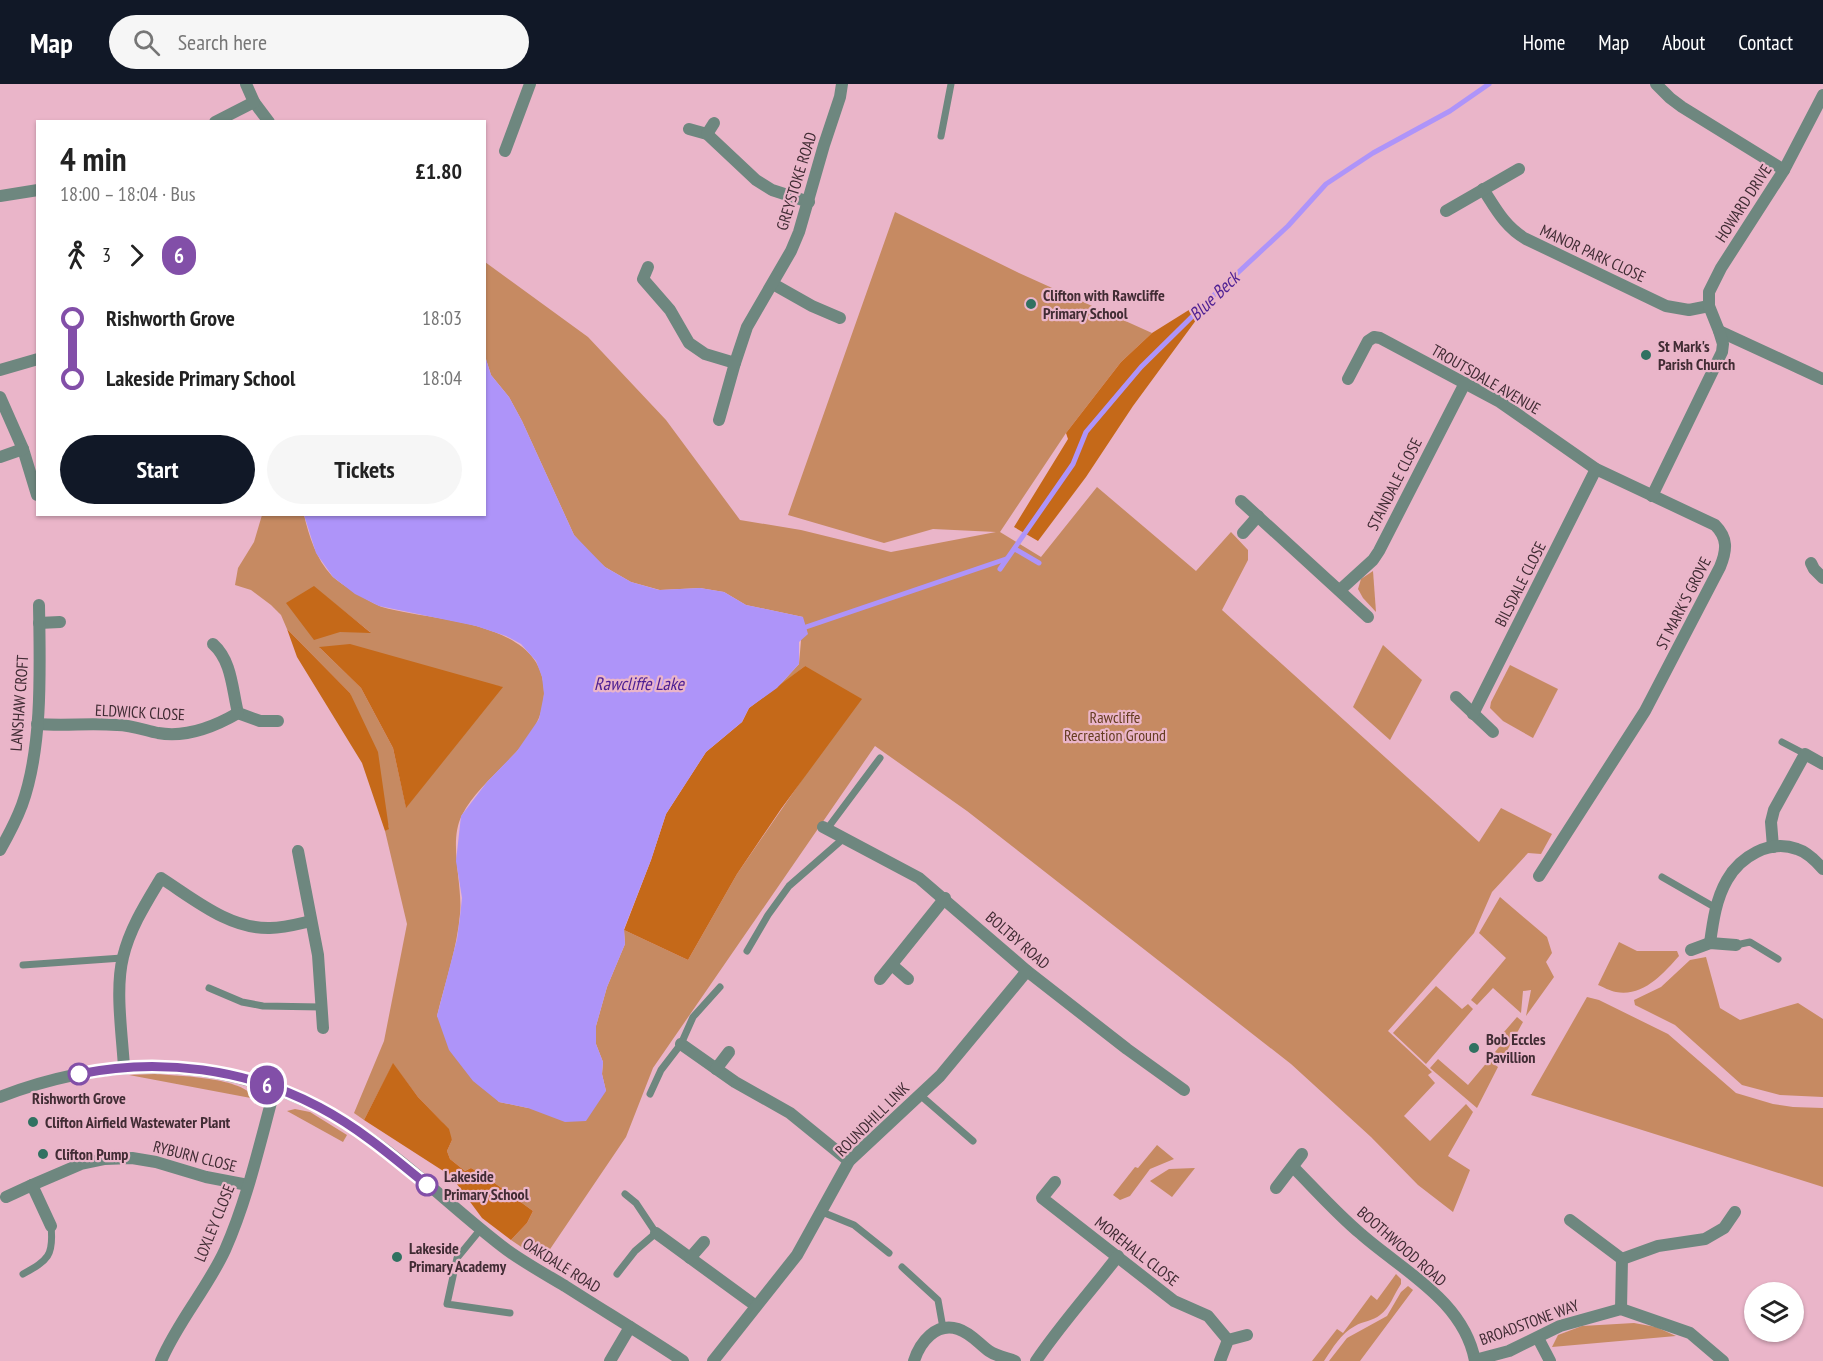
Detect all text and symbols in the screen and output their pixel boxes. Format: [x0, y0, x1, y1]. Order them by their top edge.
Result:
search box [109, 15, 529, 69]
text: Map [30, 24, 73, 61]
icon: search [130, 26, 163, 59]
text: Search here [178, 28, 267, 56]
text: Home [1523, 29, 1565, 56]
text: Map [1598, 29, 1629, 56]
text: About [1662, 29, 1705, 56]
text: Contact [1738, 29, 1793, 56]
street label: GREYSTOKE ROAD [772, 129, 820, 233]
text: 4 min [60, 137, 127, 180]
text: £1.80 [415, 157, 462, 185]
street label: HOWARD DRIVE [1710, 160, 1776, 246]
text: 18:00 – 18:04 · Bus [60, 181, 195, 207]
street label: MANOR PARK CLOSE [1537, 220, 1649, 286]
icon: walk [60, 239, 93, 272]
icon: forward [120, 239, 153, 272]
text: 3 [102, 242, 111, 268]
text: 6 [174, 242, 184, 269]
water label: Blue Beck [1184, 265, 1245, 325]
place label: Clifton with Rawcliffe Primary School [1043, 285, 1165, 323]
marker: Clifton with Rawcliffe Primary School [1024, 297, 1038, 311]
text: Rishworth Grove [106, 304, 235, 332]
text: 18:03 [422, 305, 462, 331]
place label: St Mark's Parish Church [1658, 336, 1735, 374]
street label: TROUTSDALE AVENUE [1428, 340, 1544, 418]
marker: St Mark's Parish Church [1639, 348, 1653, 362]
text: Lakeside Primary School [106, 364, 295, 392]
text: 18:04 [422, 365, 462, 391]
street label: STAINDALE CLOSE [1362, 434, 1426, 534]
button: Start [60, 435, 255, 504]
button: Tickets [267, 435, 462, 504]
street label: BILSDALE CLOSE [1490, 538, 1550, 630]
street label: ST MARK'S GROVE [1651, 553, 1715, 653]
street label: LANSHAW CROFT [6, 654, 32, 752]
water label: Rawcliffe Lake [594, 672, 685, 695]
street label: ELDWICK CLOSE [95, 700, 186, 724]
park label: Rawcliffe Recreation Ground [1064, 707, 1166, 745]
street label: BOLTBY ROAD [982, 907, 1054, 973]
place label: Bob Eccles Pavillion [1486, 1029, 1546, 1067]
marker: Bob Eccles Pavillion [1467, 1041, 1481, 1055]
marker: Rishworth Grove [68, 1063, 90, 1085]
line badge: 6 [248, 1066, 286, 1104]
text: 6 [262, 1072, 272, 1099]
street label: ROUNDHILL LINK [831, 1078, 913, 1160]
place label: Rishworth Grove [32, 1088, 126, 1108]
place label: Clifton Airfield Wastewater Plant [45, 1112, 231, 1132]
marker: Clifton Airfield Wastewater Plant [26, 1115, 40, 1129]
street label: RYBURN CLOSE [151, 1136, 239, 1176]
place label: Clifton Pump [55, 1144, 128, 1164]
marker: Clifton Pump [36, 1147, 50, 1161]
place label: Lakeside Primary School [444, 1166, 529, 1204]
marker: Lakeside Primary School [416, 1174, 438, 1196]
street label: LOXLEY CLOSE [189, 1181, 239, 1265]
street label: BOOTHWOOD ROAD [1353, 1202, 1451, 1290]
street label: MOREHALL CLOSE [1091, 1212, 1183, 1290]
street label: OAKDALE ROAD [519, 1233, 605, 1297]
place label: Lakeside Primary Academy [409, 1238, 507, 1276]
marker: Lakeside Primary Academy [390, 1250, 404, 1264]
map controls [1744, 1282, 1804, 1342]
button: layers [1744, 1282, 1804, 1342]
street label: BROADSTONE WAY [1477, 1295, 1582, 1349]

